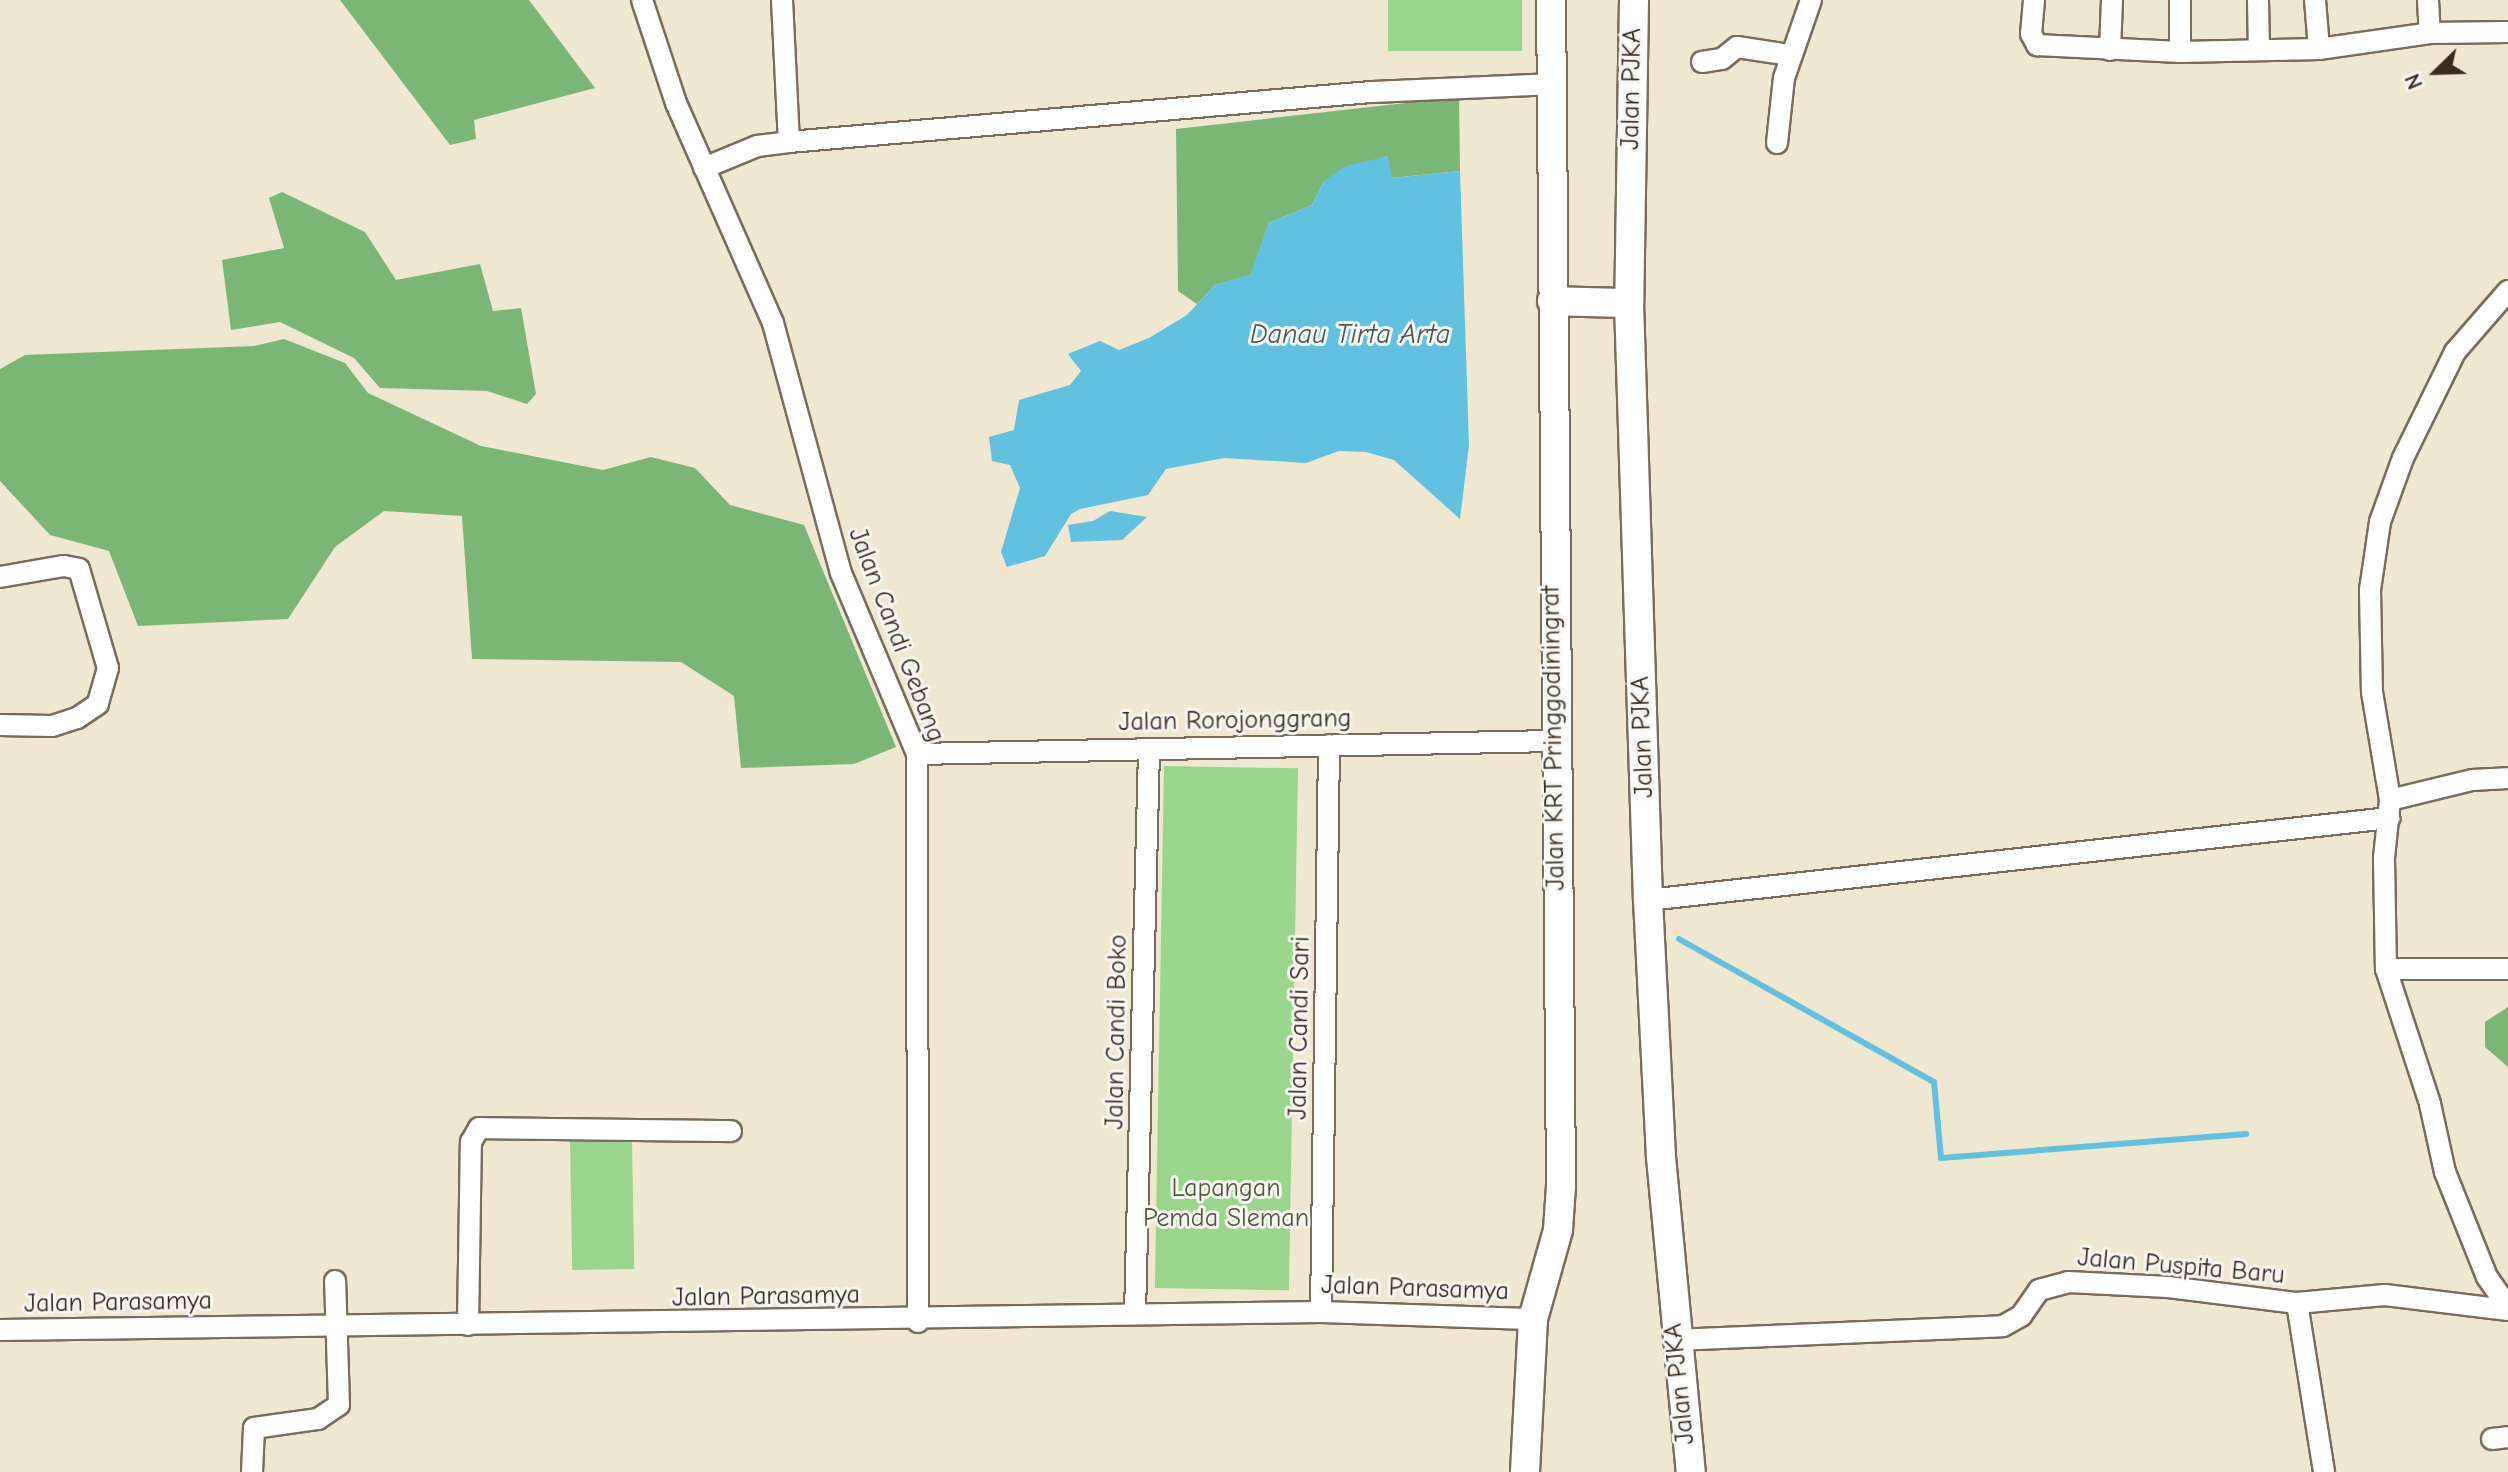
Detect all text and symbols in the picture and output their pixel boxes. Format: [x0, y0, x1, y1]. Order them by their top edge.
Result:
street label: Jalan PJKA [1615, 28, 1649, 150]
north arrow [2396, 32, 2476, 112]
text: N [2399, 70, 2429, 93]
water label: Danau Tirta Arta [1250, 317, 1450, 351]
street label: Jalan Candi Gebang [841, 524, 951, 746]
street label: Jalan KRT Pringgodiningrat [1536, 585, 1572, 891]
street label: Jalan PJKA [1625, 676, 1661, 798]
street label: Jalan Rorojonggrang [1118, 703, 1352, 739]
street label: Jalan Candi Boko [1100, 934, 1134, 1130]
street label: Jalan Candi Sari [1283, 936, 1317, 1120]
park label: Lapangan Pemda Sleman [1143, 1173, 1309, 1234]
street label: Jalan Puspita Baru [2076, 1242, 2286, 1292]
street label: Jalan Parasamya [1321, 1270, 1509, 1308]
street label: Jalan Parasamya [672, 1280, 860, 1314]
street label: Jalan Parasamya [24, 1286, 212, 1320]
street label: Jalan PJKA [1658, 1322, 1702, 1446]

